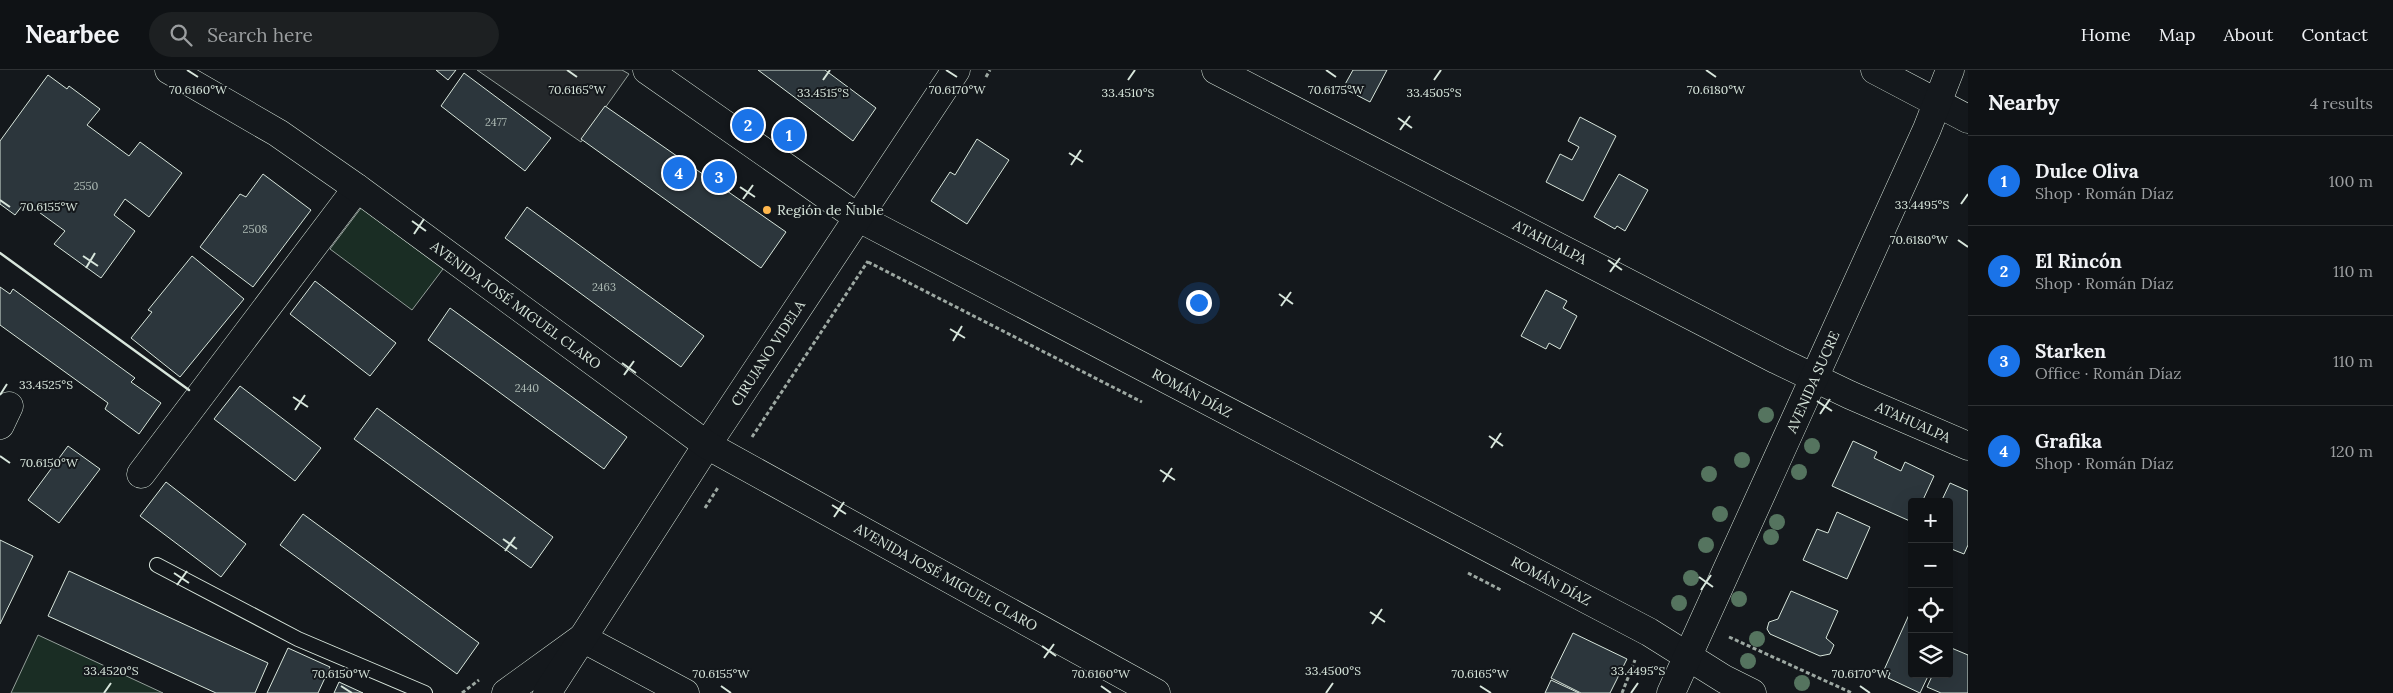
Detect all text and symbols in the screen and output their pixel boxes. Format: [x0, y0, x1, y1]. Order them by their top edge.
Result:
search box [149, 12, 499, 57]
text: Nearbee [25, 19, 119, 50]
icon: search [167, 21, 195, 49]
text: Search here [207, 23, 313, 47]
text: Home [2081, 23, 2131, 46]
text: Map [2159, 23, 2195, 46]
text: About [2223, 23, 2273, 46]
text: Contact [2301, 23, 2368, 46]
text: 70.6160°W [169, 82, 228, 97]
text: 70.6165°W [548, 82, 607, 97]
text: 70.6170°W [929, 82, 986, 97]
text: 70.6175°W [1308, 82, 1365, 97]
text: 70.6180°W [1687, 82, 1746, 97]
text: 33.4515°S [797, 85, 849, 100]
text: 33.4510°S [1102, 85, 1155, 100]
text: 33.4505°S [1406, 85, 1462, 100]
text: Nearby [1988, 89, 2059, 116]
text: 4 results [2310, 93, 2373, 113]
pin: 2 [732, 106, 764, 144]
house number: 2477 [485, 115, 507, 129]
pin: 1 [773, 116, 805, 154]
pin: 4 [663, 154, 695, 192]
pin: 3 [703, 158, 735, 196]
text: Dulce Oliva [2035, 159, 2139, 183]
text: 1 [2001, 171, 2007, 191]
text: 100 m [2329, 171, 2373, 191]
house number: 2550 [74, 179, 99, 193]
text: Shop · Román Díaz [2035, 183, 2174, 203]
text: 33.4495°S [1895, 197, 1949, 212]
text: 70.6155°W [21, 199, 78, 214]
place label: Región de Ñuble [777, 201, 884, 219]
marker: Región de Ñuble [761, 204, 773, 216]
street label: ATAHUALPA [1509, 215, 1590, 268]
house number: 2508 [243, 222, 267, 236]
text: 70.6180°W [1890, 232, 1949, 247]
street label: AVENIDA JOSÉ MIGUEL CLARO [426, 236, 605, 373]
text: El Rincón [2035, 249, 2122, 273]
text: 2 [2000, 261, 2008, 281]
text: 110 m [2333, 261, 2373, 281]
text: Shop · Román Díaz [2035, 273, 2174, 293]
house number: 2463 [592, 280, 616, 294]
your location [1186, 290, 1212, 316]
street label: CIRUJANO VIDELA [727, 296, 809, 409]
street label: AVENIDA SUCRE [1782, 328, 1844, 437]
text: Starken [2035, 339, 2106, 363]
text: 3 [2000, 351, 2008, 371]
text: 110 m [2333, 351, 2373, 371]
text: Office · Román Díaz [2035, 363, 2181, 383]
street label: ROMÁN DÍAZ [1149, 364, 1235, 422]
text: 33.4525°S [19, 377, 73, 392]
house number: 2440 [515, 381, 539, 395]
street label: ATAHUALPA [1872, 397, 1954, 447]
text: Grafika [2035, 429, 2102, 453]
text: 4 [2000, 441, 2008, 461]
text: 120 m [2330, 441, 2373, 461]
text: Shop · Román Díaz [2035, 453, 2174, 473]
text: 70.6150°W [20, 455, 79, 470]
map controls [1908, 498, 1953, 678]
button: + [1908, 498, 1953, 543]
street label: AVENIDA JOSÉ MIGUEL CLARO [850, 519, 1041, 635]
button: − [1908, 543, 1953, 588]
street label: ROMÁN DÍAZ [1508, 552, 1594, 610]
button: locate [1908, 588, 1953, 633]
button: layers [1908, 633, 1953, 678]
text: 33.4520°S [84, 663, 139, 678]
text: 33.4500°S [1305, 663, 1361, 678]
text: 33.4495°S [1611, 663, 1665, 678]
text: 70.6150°W [312, 666, 371, 681]
text: 70.6155°W [693, 666, 750, 681]
text: 70.6160°W [1072, 666, 1131, 681]
text: 70.6165°W [1451, 666, 1510, 681]
text: 70.6170°W [1832, 666, 1889, 681]

